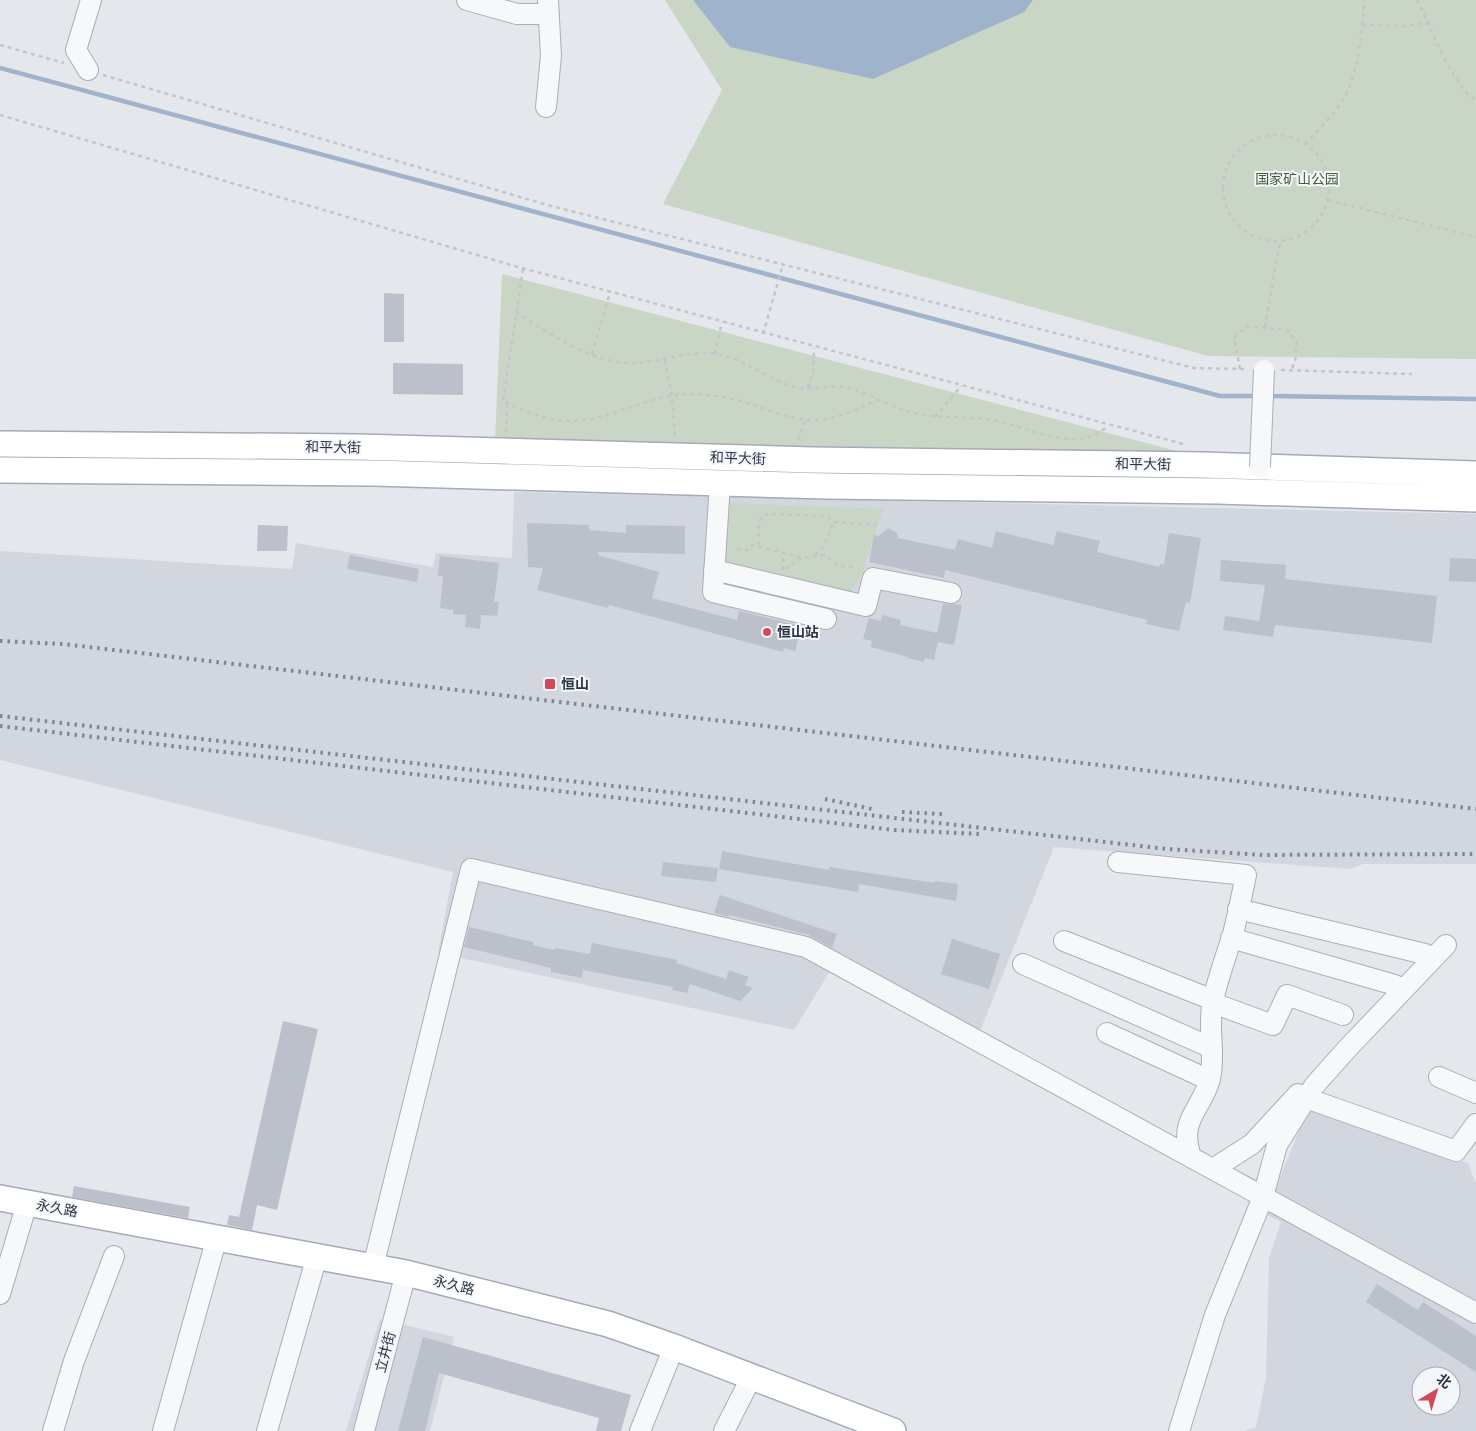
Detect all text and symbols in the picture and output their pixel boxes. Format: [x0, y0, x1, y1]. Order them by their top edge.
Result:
park label: 国家矿山公园 [1255, 170, 1339, 188]
street label: 和平大街 [305, 438, 361, 456]
street label: 和平大街 [710, 448, 766, 468]
street label: 和平大街 [1115, 455, 1171, 473]
place label: 恒山站 [777, 623, 819, 641]
marker: 恒山站 [761, 626, 773, 638]
place label: 恒山 [561, 675, 589, 693]
marker: 恒山 [543, 677, 557, 691]
street label: 永久路 [35, 1195, 79, 1221]
street label: 永久路 [431, 1271, 477, 1299]
street label: 立井街 [371, 1329, 399, 1375]
north arrow [1411, 1366, 1461, 1416]
text: 北 [1433, 1369, 1455, 1392]

